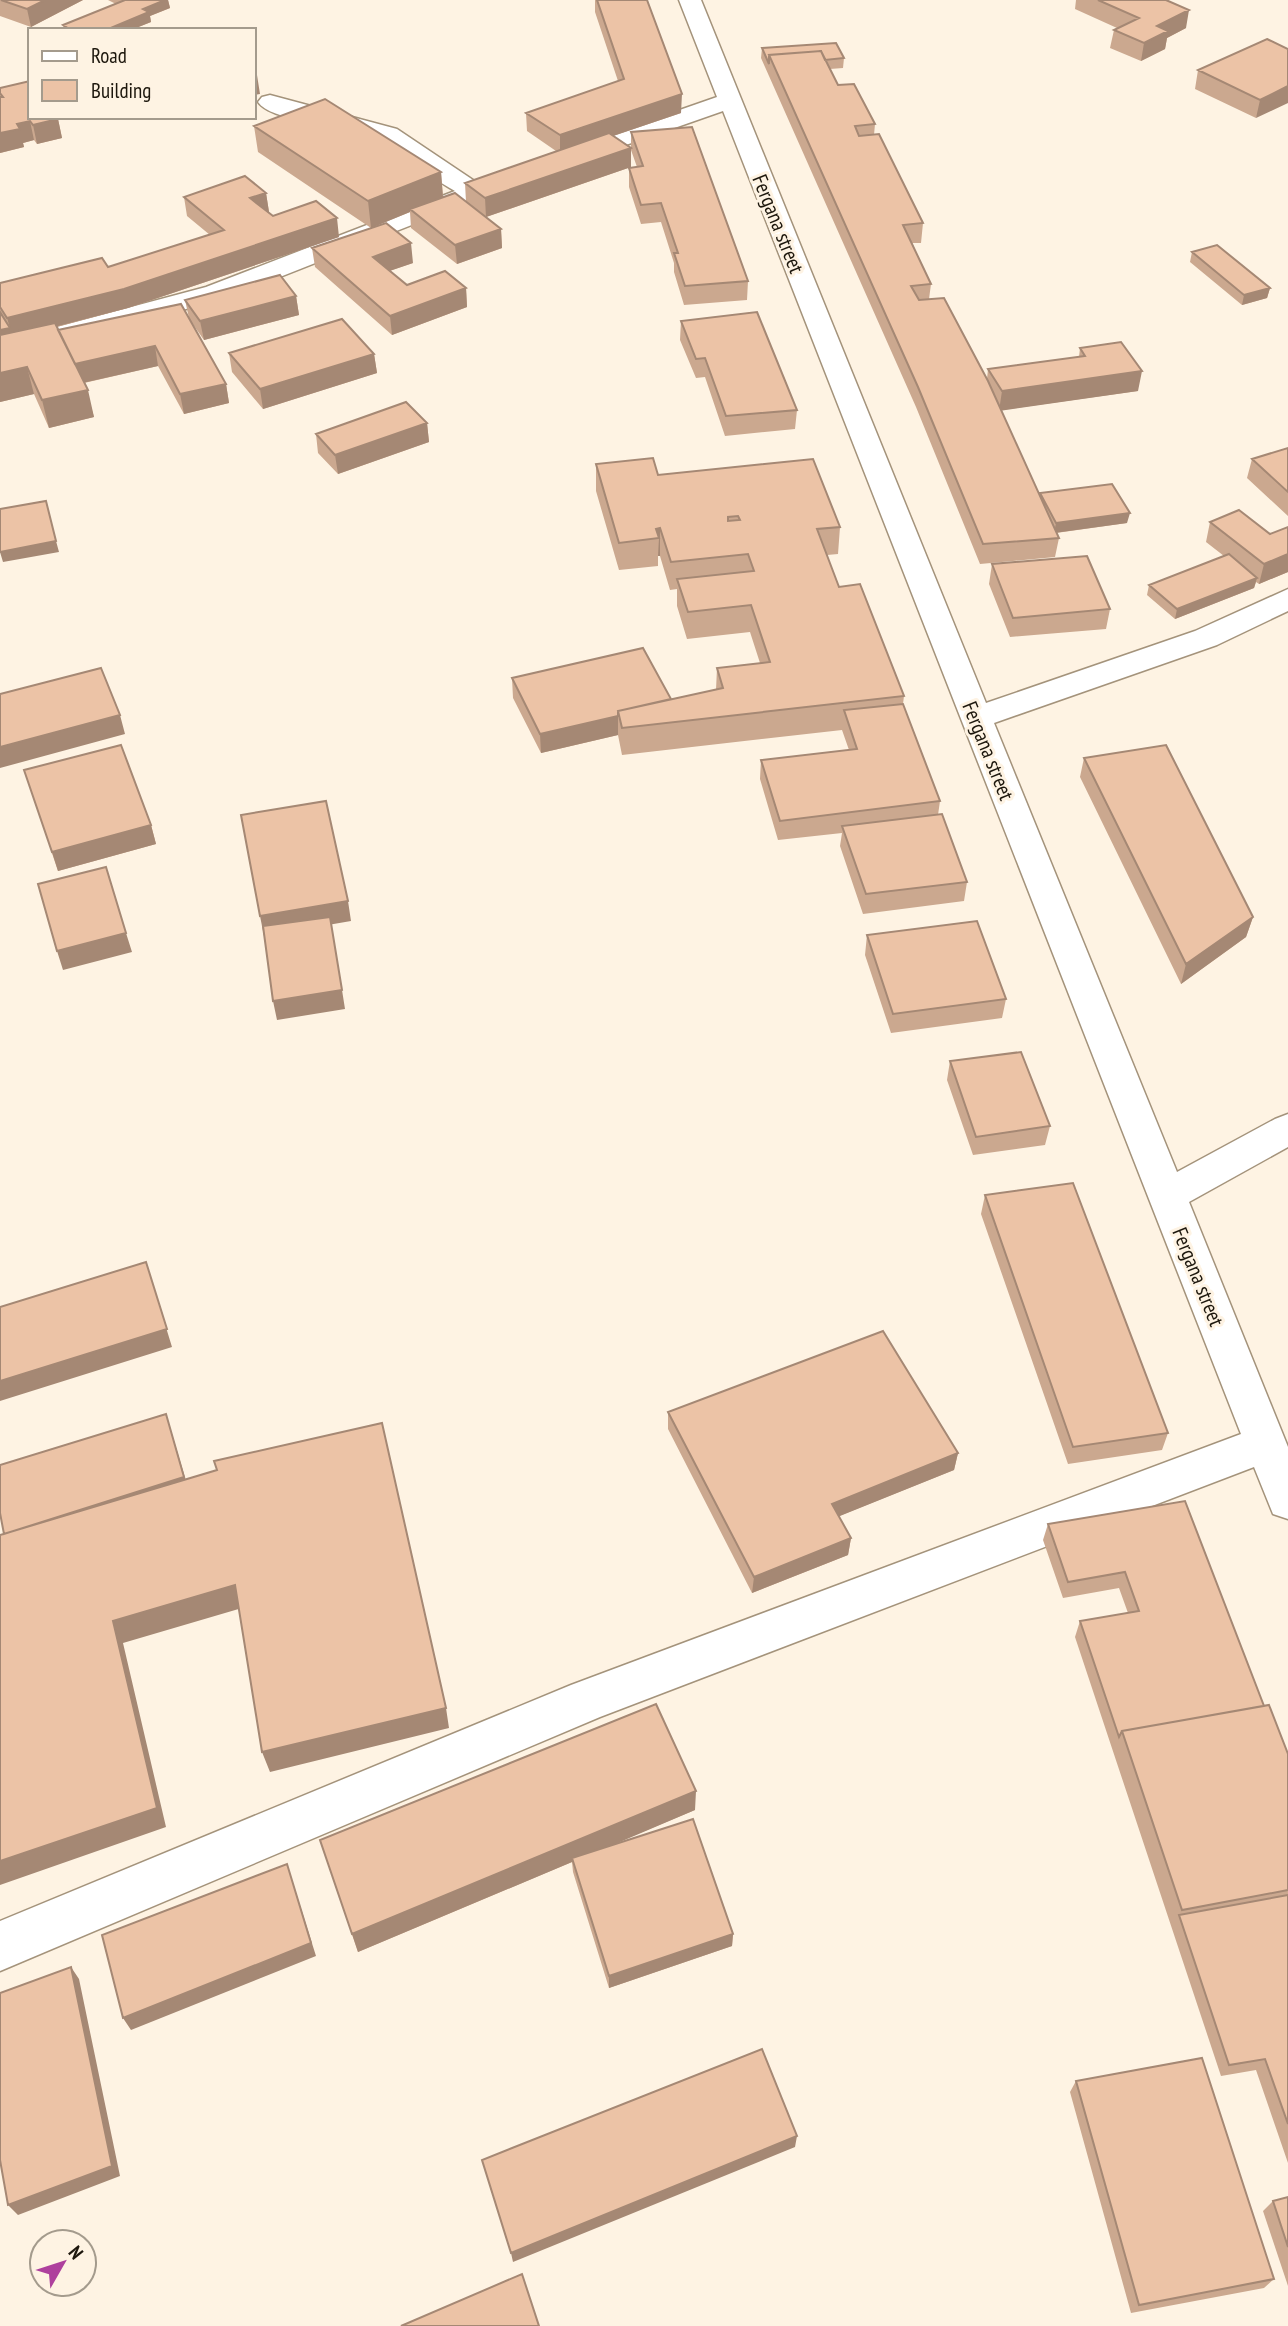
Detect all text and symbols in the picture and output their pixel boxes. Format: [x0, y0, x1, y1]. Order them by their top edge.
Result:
legend [28, 28, 256, 119]
text: Road [91, 42, 127, 69]
text: Building [91, 77, 151, 104]
street label: Fergana street [746, 170, 811, 277]
street label: Fergana street [956, 697, 1021, 804]
street label: Fergana street [1166, 1223, 1231, 1330]
north arrow [28, 2228, 98, 2298]
text: N [64, 2241, 89, 2264]

